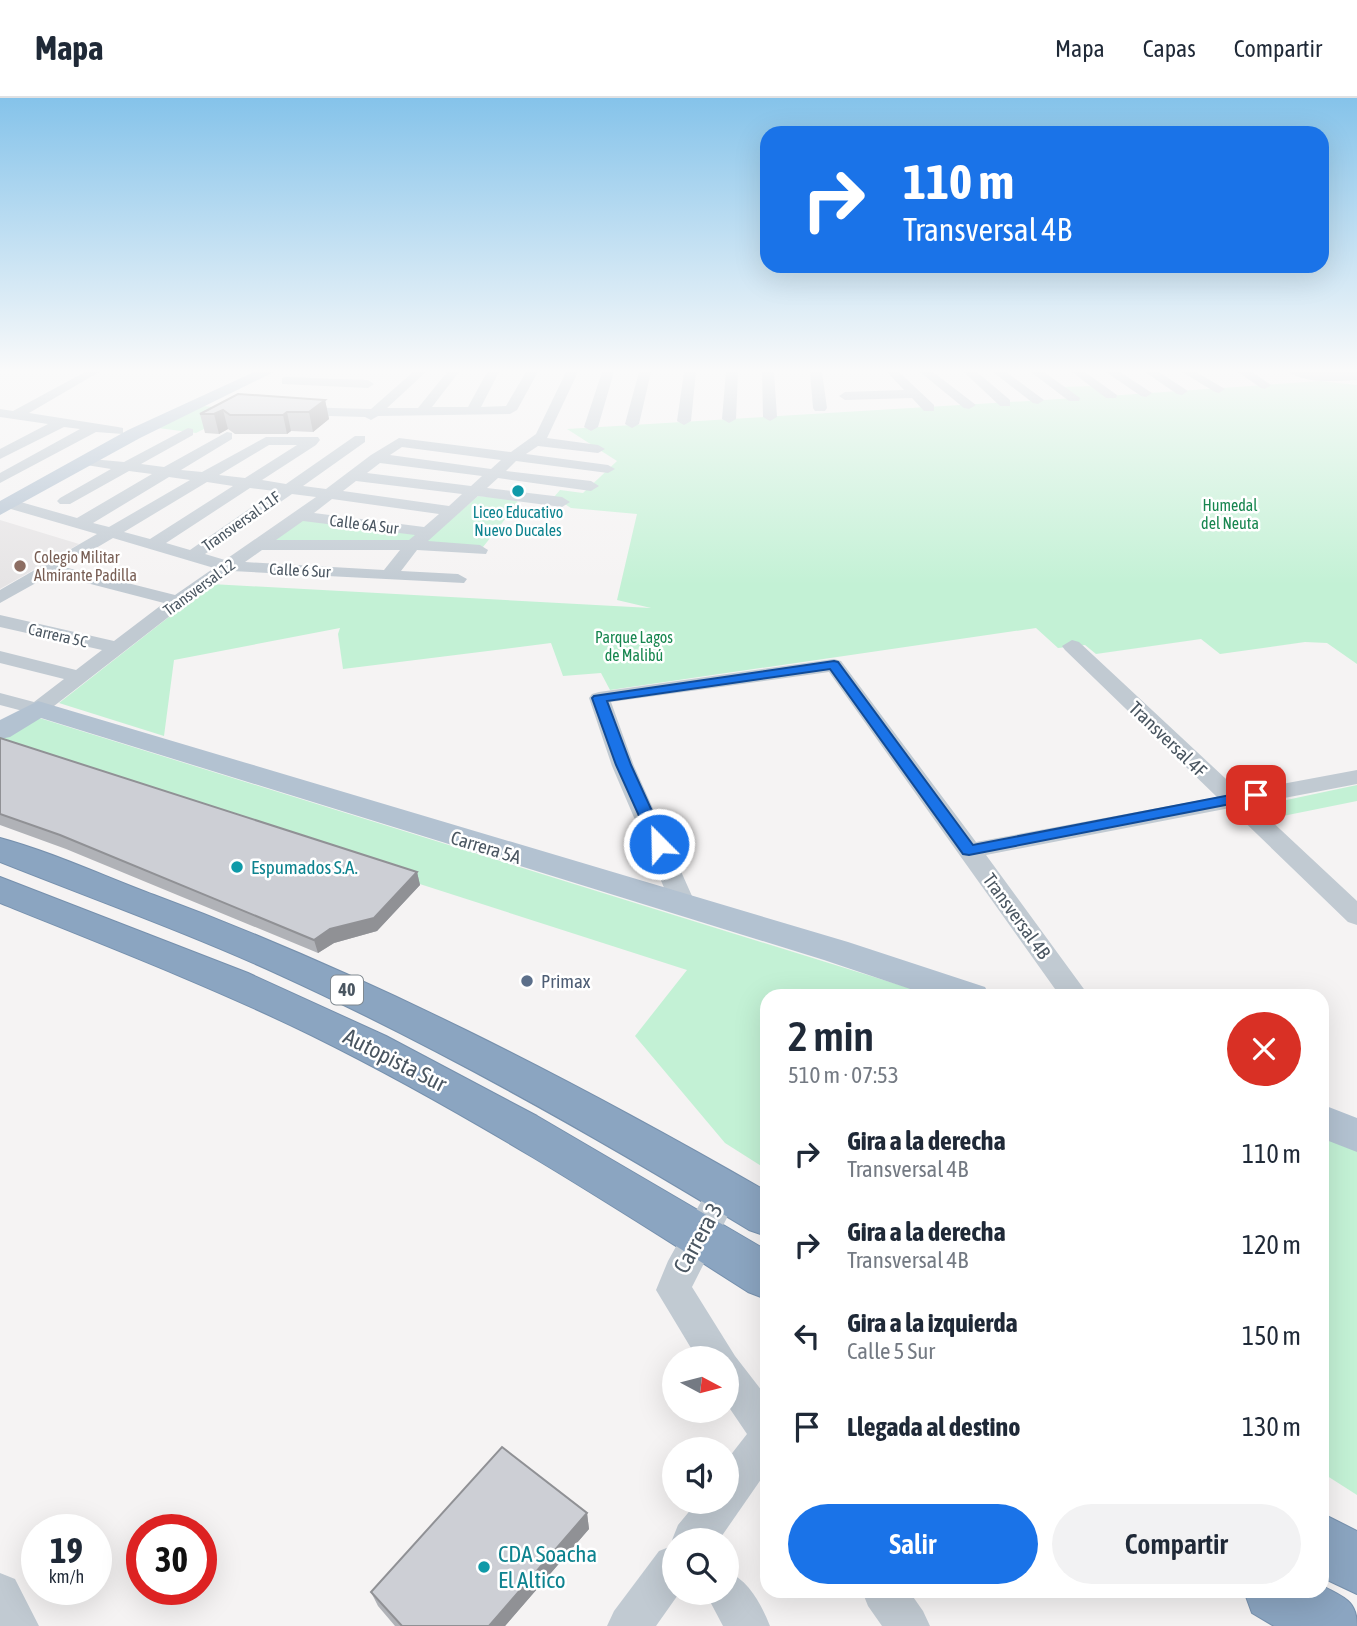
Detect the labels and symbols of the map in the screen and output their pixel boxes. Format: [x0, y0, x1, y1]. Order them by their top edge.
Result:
marker: Liceo Educativo Nuevo Ducales [510, 483, 526, 499]
street label: Transversal 11F [199, 487, 284, 554]
park label: Humedal del Neuta [1201, 496, 1259, 532]
place label: Liceo Educativo Nuevo Ducales [473, 503, 563, 539]
street label: Calle 6A Sur [329, 511, 400, 537]
place label: Colegio Militar Almirante Padilla [34, 548, 137, 584]
street label: Transversal 12 [160, 555, 238, 619]
marker: Colegio Militar Almirante Padilla [12, 558, 28, 574]
street label: Calle 6 Sur [269, 559, 331, 581]
street label: Carrera 5C [27, 619, 89, 651]
park label: Parque Lagos de Malibú [595, 628, 673, 664]
street label: Transversal 4F [1125, 697, 1211, 781]
pin [1226, 765, 1286, 825]
position arrow [622, 807, 696, 881]
street label: Carrera 5A [448, 826, 524, 868]
place label: Espumados S.A. [251, 856, 358, 878]
marker: Espumados S.A. [229, 859, 245, 875]
street label: Transversal 4B [979, 869, 1055, 963]
place label: Primax [541, 970, 591, 992]
marker: Primax [519, 973, 535, 989]
road number: 40 [331, 976, 363, 1004]
street label: Autopista Sur [339, 1023, 452, 1098]
street label: Carrera 3 [668, 1198, 728, 1278]
north arrow [662, 1346, 738, 1423]
speed limit sign: 30 [126, 1514, 217, 1605]
place label: CDA Soacha El Altico [498, 1541, 597, 1593]
marker: CDA Soacha El Altico [476, 1559, 492, 1575]

